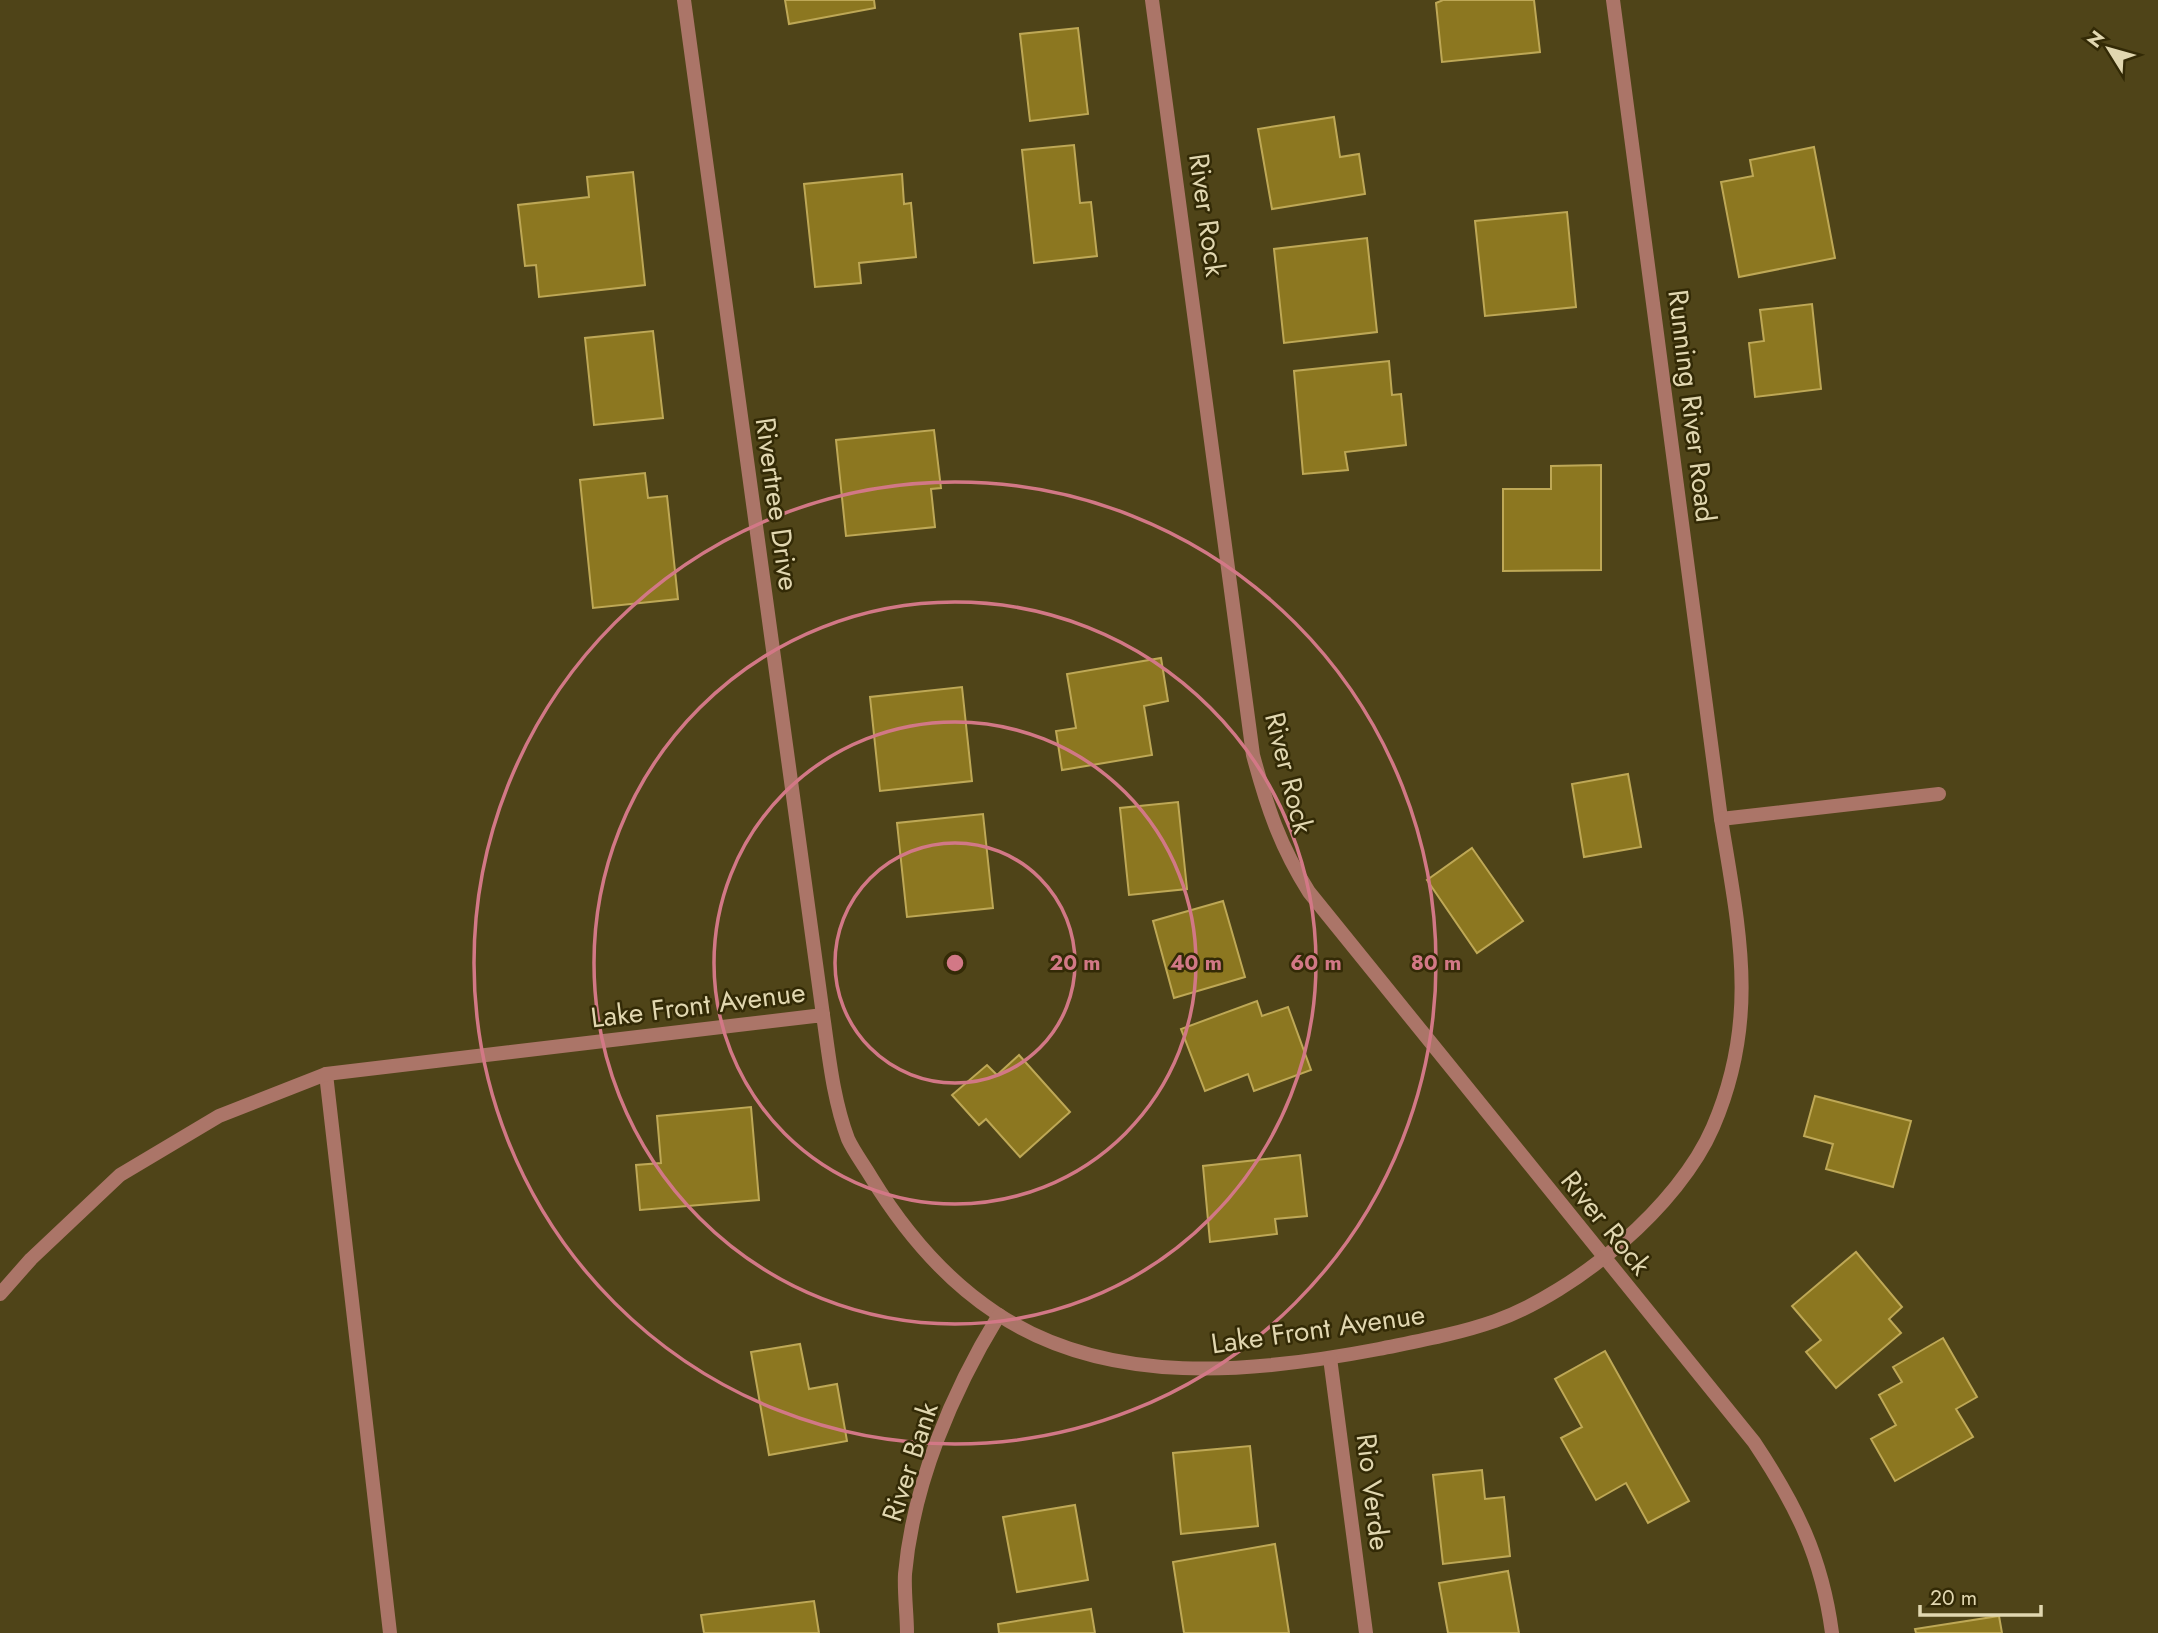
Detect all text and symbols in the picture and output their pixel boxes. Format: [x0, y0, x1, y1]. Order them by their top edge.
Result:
north arrow [2074, 14, 2144, 84]
text: N [2080, 25, 2111, 53]
street label: River Rock [1178, 151, 1236, 280]
street label: Running River Road [1657, 287, 1727, 525]
street label: Rivertree Drive [745, 415, 809, 593]
street label: River Rock [1254, 708, 1324, 839]
text: 20 m [1049, 948, 1101, 978]
text: 40 m [1170, 948, 1222, 978]
text: 60 m [1290, 948, 1342, 978]
text: 80 m [1411, 948, 1461, 978]
centre of rings [943, 951, 967, 975]
street label: Lake Front Avenue [588, 972, 808, 1038]
street label: River Rock [1551, 1162, 1661, 1285]
street label: Lake Front Avenue [1208, 1294, 1428, 1364]
street label: River Bank [871, 1396, 949, 1527]
street label: Rio Verde [1346, 1431, 1400, 1553]
scale bar [1920, 1574, 2041, 1618]
text: 20 m [1930, 1583, 1977, 1613]

